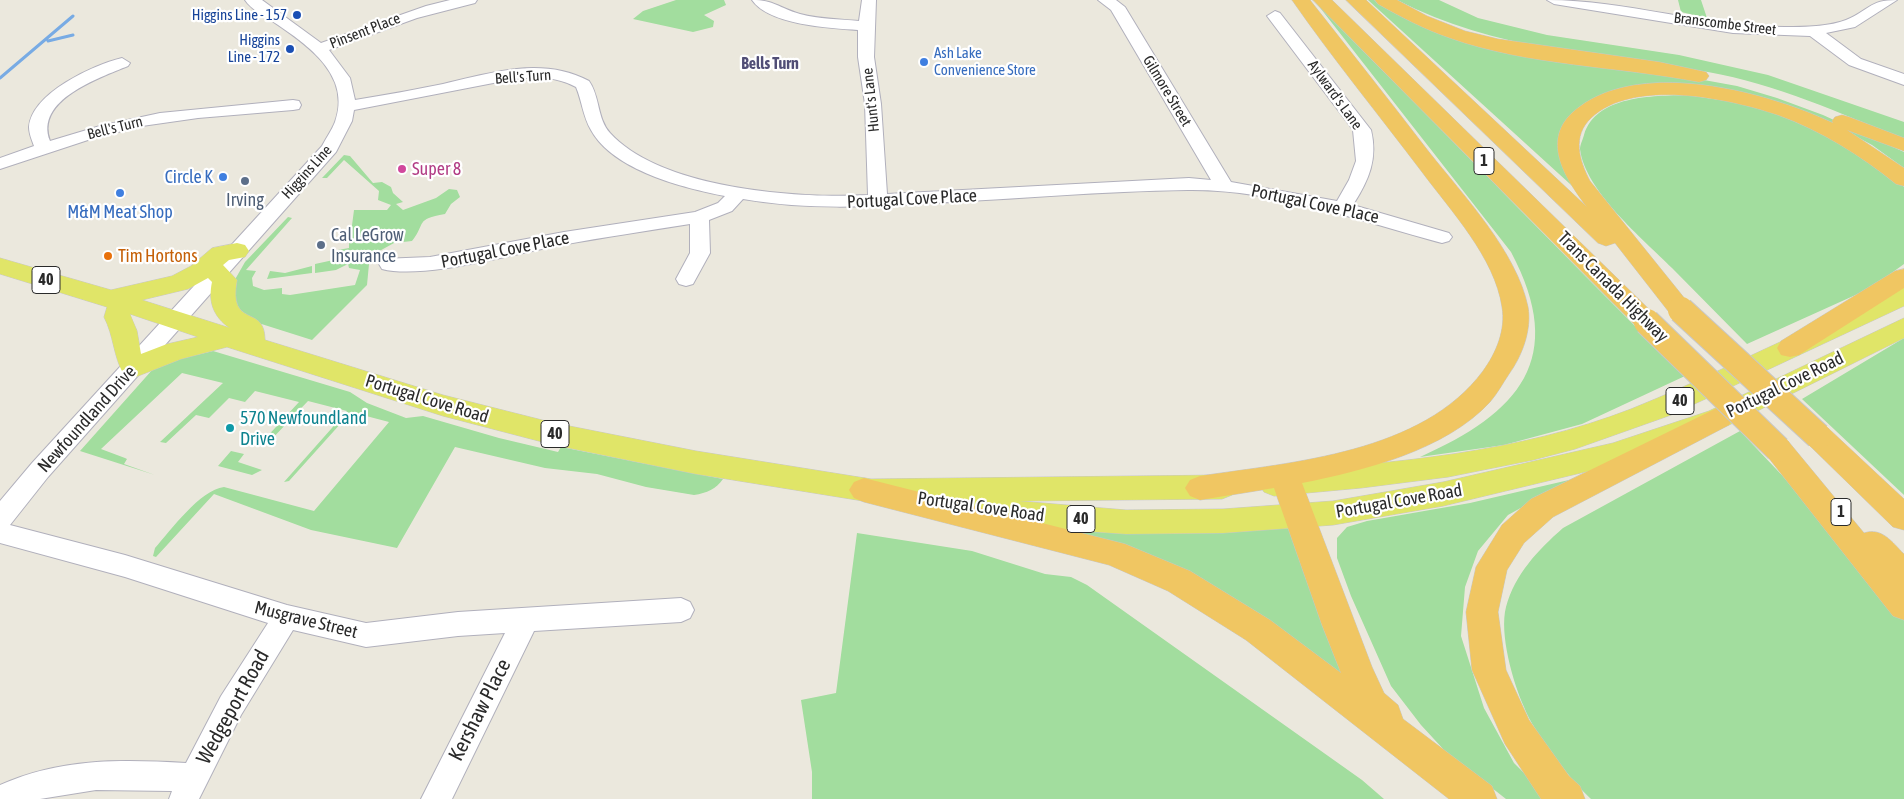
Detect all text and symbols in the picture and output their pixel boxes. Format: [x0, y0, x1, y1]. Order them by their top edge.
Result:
place label: Higgins Line - 157 [192, 6, 287, 24]
marker: Higgins Line - 157 [291, 9, 303, 21]
street label: Pinsent Place [327, 9, 403, 53]
street label: Branscombe Street [1673, 9, 1777, 39]
place label: Higgins Line - 172 [228, 31, 280, 66]
marker: Higgins Line - 172 [284, 43, 296, 55]
place label: Ash Lake Convenience Store [934, 44, 1036, 79]
street label: Gilmore Street [1139, 52, 1195, 130]
district label: Bells Turn [741, 54, 799, 74]
marker: Ash Lake Convenience Store [918, 56, 930, 68]
street label: Aylward's Lane [1304, 57, 1366, 133]
street label: Bell's Turn [494, 66, 552, 88]
street label: Hunt's Lane [859, 67, 883, 133]
street label: Bell's Turn [85, 112, 145, 144]
street label: Higgins Line [278, 141, 336, 203]
road number: 1 [1474, 148, 1494, 175]
place label: Super 8 [412, 158, 461, 180]
marker: Super 8 [396, 163, 408, 175]
place label: Circle K [165, 166, 213, 188]
marker: Circle K [217, 171, 229, 183]
marker: Irving [239, 175, 251, 187]
street label: Portugal Cove Place [1249, 180, 1381, 228]
street label: Portugal Cove Place [846, 185, 978, 213]
marker: M&M Meat Shop [114, 187, 126, 199]
place label: Irving [226, 189, 264, 211]
place label: M&M Meat Shop [67, 201, 173, 223]
place label: Cal LeGrow Insurance [331, 224, 404, 266]
street label: Portugal Cove Place [439, 227, 571, 273]
street label: Trans Canada Highway [1553, 227, 1673, 347]
marker: Cal LeGrow Insurance [315, 239, 327, 251]
place label: Tim Hortons [118, 245, 198, 267]
marker: Tim Hortons [102, 250, 114, 262]
road number: 40 [32, 266, 60, 294]
street label: Portugal Cove Road [1723, 347, 1847, 423]
street label: Newfoundland Drive [33, 361, 141, 477]
street label: Portugal Cove Road [363, 370, 491, 428]
road number: 40 [1666, 388, 1694, 414]
place label: 570 Newfoundland Drive [240, 407, 367, 449]
road number: 40 [541, 420, 569, 448]
marker: 570 Newfoundland Drive [224, 422, 236, 434]
street label: Portugal Cove Road [1334, 479, 1464, 523]
street label: Portugal Cove Road [916, 487, 1046, 527]
road number: 1 [1831, 498, 1851, 526]
road number: 40 [1067, 506, 1095, 532]
street label: Musgrave Street [252, 597, 360, 643]
street label: Wedgeport Road [191, 645, 275, 769]
street label: Kershaw Place [444, 655, 516, 765]

